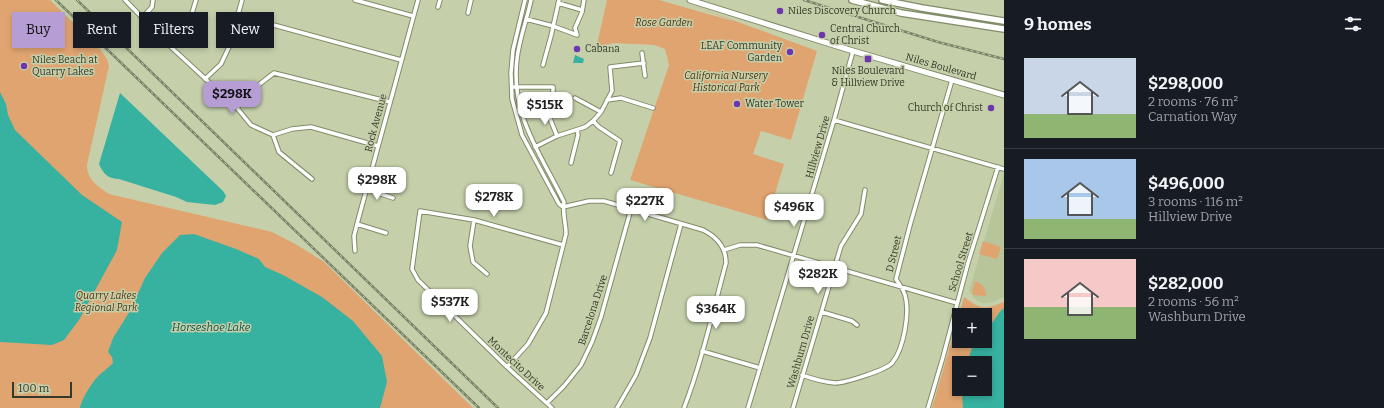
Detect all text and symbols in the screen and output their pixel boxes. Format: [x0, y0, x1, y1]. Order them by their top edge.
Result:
place label: Niles Discovery Church [788, 5, 896, 17]
marker: Niles Discovery Church [775, 6, 785, 16]
chip: Buy [12, 12, 65, 48]
chip: Rent [73, 12, 131, 48]
chip: Filters [139, 12, 208, 48]
chip: New [216, 12, 274, 48]
icon: filters [1342, 13, 1364, 35]
text: 9 homes [1024, 14, 1092, 35]
park label: Rose Garden [635, 17, 693, 29]
place label: Central Church of Christ [830, 23, 901, 47]
marker: Central Church of Christ [817, 30, 827, 40]
place label: LEAF Community Garden [701, 40, 783, 64]
place label: Cabana [585, 43, 620, 55]
marker: Cabana [572, 44, 582, 54]
marker: LEAF Community Garden [785, 47, 795, 57]
street label: Niles Boulevard [904, 51, 978, 83]
place label: Niles Beach at Quarry Lakes [32, 54, 98, 78]
marker: Niles Boulevard & Hillview Drive [863, 54, 873, 64]
marker: Niles Beach at Quarry Lakes [19, 61, 29, 71]
place label: Niles Boulevard & Hillview Drive [831, 65, 905, 89]
park label: California Nursery Historical Park [684, 70, 769, 94]
text: $298,000 [1148, 73, 1223, 94]
icon: home [1056, 74, 1104, 122]
pin: $298K [204, 81, 260, 115]
text: $298K [212, 86, 252, 101]
pin: $515K [517, 92, 573, 126]
street label: Rock Avenue [362, 93, 390, 153]
text: 2 rooms · 76 m² [1148, 94, 1238, 109]
text: $515K [527, 97, 563, 112]
place label: Water Tower [745, 98, 804, 110]
marker: Water Tower [732, 99, 742, 109]
place label: Church of Christ [908, 102, 983, 114]
marker: Church of Christ [986, 103, 996, 113]
text: Carnation Way [1148, 109, 1237, 124]
street label: Hillview Drive [803, 114, 833, 180]
pin: $298K [349, 167, 405, 201]
text: $298K [357, 172, 397, 187]
text: $496,000 [1148, 173, 1225, 194]
icon: home [1056, 175, 1104, 223]
pin: $278K [466, 184, 522, 218]
pin: $227K [617, 188, 673, 222]
text: $278K [475, 189, 513, 204]
text: $227K [626, 193, 664, 208]
pin: $496K [766, 194, 822, 228]
text: 3 rooms · 116 m² [1148, 194, 1243, 209]
text: $496K [774, 199, 814, 214]
text: Hillview Drive [1148, 209, 1232, 224]
street label: School Street [946, 230, 976, 293]
street label: D Street [884, 234, 904, 274]
pin: $282K [790, 261, 846, 295]
text: $282K [798, 266, 838, 281]
street label: Barcelona Drive [576, 273, 610, 347]
text: $282,000 [1148, 273, 1224, 294]
icon: home [1056, 275, 1104, 323]
pin: $537K [422, 289, 478, 323]
park label: Quarry Lakes Regional Park [75, 290, 138, 314]
text: $537K [431, 294, 469, 309]
text: 2 rooms · 56 m² [1148, 294, 1239, 309]
pin: $364K [688, 296, 744, 330]
text: $364K [696, 301, 736, 316]
map controls [952, 308, 992, 396]
button: + [952, 308, 992, 348]
text: Washburn Drive [1148, 309, 1246, 324]
street label: Washburn Drive [785, 314, 817, 390]
water label: Horseshoe Lake [172, 321, 251, 334]
street label: Montecito Drive [485, 335, 547, 393]
button: − [952, 356, 992, 396]
scale bar [12, 380, 72, 399]
text: 100 m [18, 382, 49, 395]

